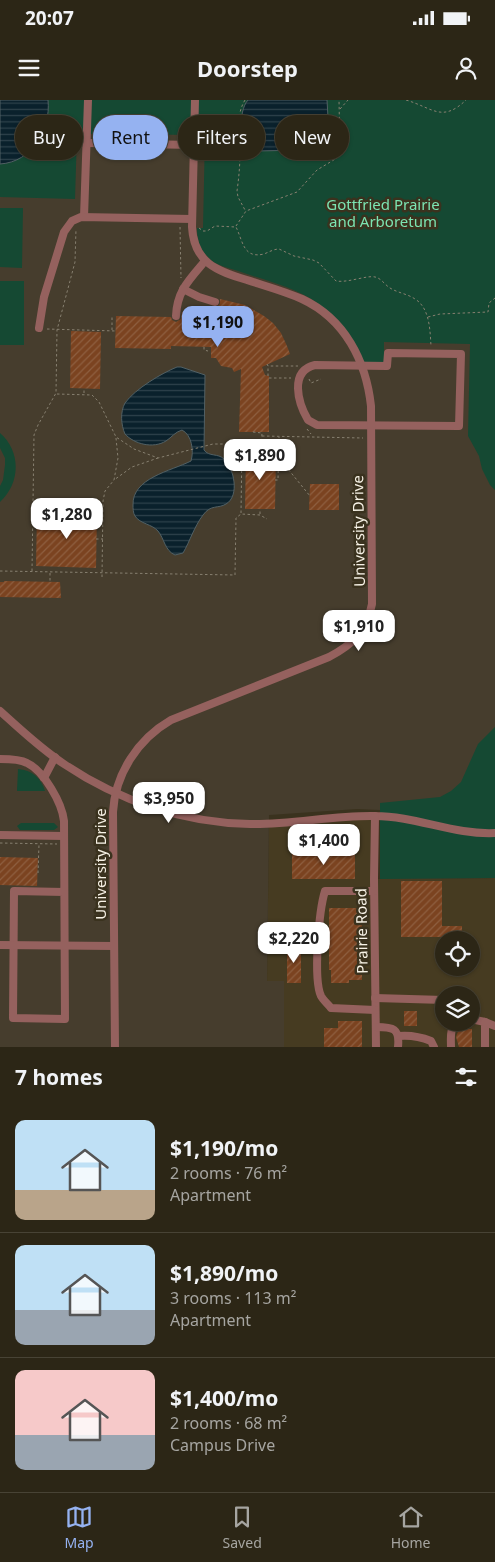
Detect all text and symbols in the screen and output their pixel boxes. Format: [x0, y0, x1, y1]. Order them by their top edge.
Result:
text: 20:07 [25, 5, 74, 31]
text: Doorstep [197, 53, 298, 83]
icon: menu [15, 54, 43, 82]
icon: person [452, 54, 480, 82]
chip: Buy [15, 115, 83, 160]
chip: Rent [93, 115, 168, 160]
chip: Filters [178, 115, 265, 160]
chip: New [275, 115, 349, 160]
park label: Gottfried Prairie and Arboretum [326, 194, 440, 231]
pin: $1,190 [177, 306, 259, 348]
text: $1,190 [193, 311, 243, 333]
pin: $1,890 [219, 438, 301, 481]
text: $1,890 [235, 444, 285, 466]
street label: University Drive [347, 475, 369, 587]
pin: $1,280 [26, 498, 108, 540]
text: $1,280 [42, 503, 92, 525]
pin: $1,910 [318, 610, 400, 652]
text: $1,910 [334, 615, 384, 637]
pin: $3,950 [128, 782, 210, 824]
text: $3,950 [144, 787, 194, 809]
street label: University Drive [90, 808, 110, 920]
pin: $1,400 [283, 824, 365, 866]
text: $1,400 [299, 829, 349, 851]
street label: Prairie Road [350, 888, 372, 974]
pin: $2,220 [253, 922, 335, 964]
text: $2,220 [269, 927, 319, 949]
map controls [435, 931, 480, 1031]
button: locate [435, 931, 480, 976]
button: layers [435, 986, 480, 1031]
text: 7 homes [15, 1063, 103, 1091]
icon: filters [452, 1063, 480, 1091]
text: $1,190/mo [170, 1134, 278, 1162]
icon: home [55, 1140, 115, 1200]
text: 2 rooms · 76 m² [170, 1162, 287, 1184]
text: Apartment [170, 1184, 251, 1206]
text: $1,890/mo [170, 1259, 278, 1287]
icon: home [55, 1265, 115, 1325]
text: 3 rooms · 113 m² [170, 1287, 296, 1309]
text: Apartment [170, 1309, 251, 1331]
text: $1,400/mo [170, 1384, 278, 1412]
icon: home [55, 1390, 115, 1450]
text: 2 rooms · 68 m² [170, 1412, 287, 1434]
text: Campus Drive [170, 1434, 275, 1456]
tab: Map [64, 1503, 94, 1552]
tab: Saved [223, 1503, 262, 1552]
tab: Home [391, 1503, 431, 1552]

